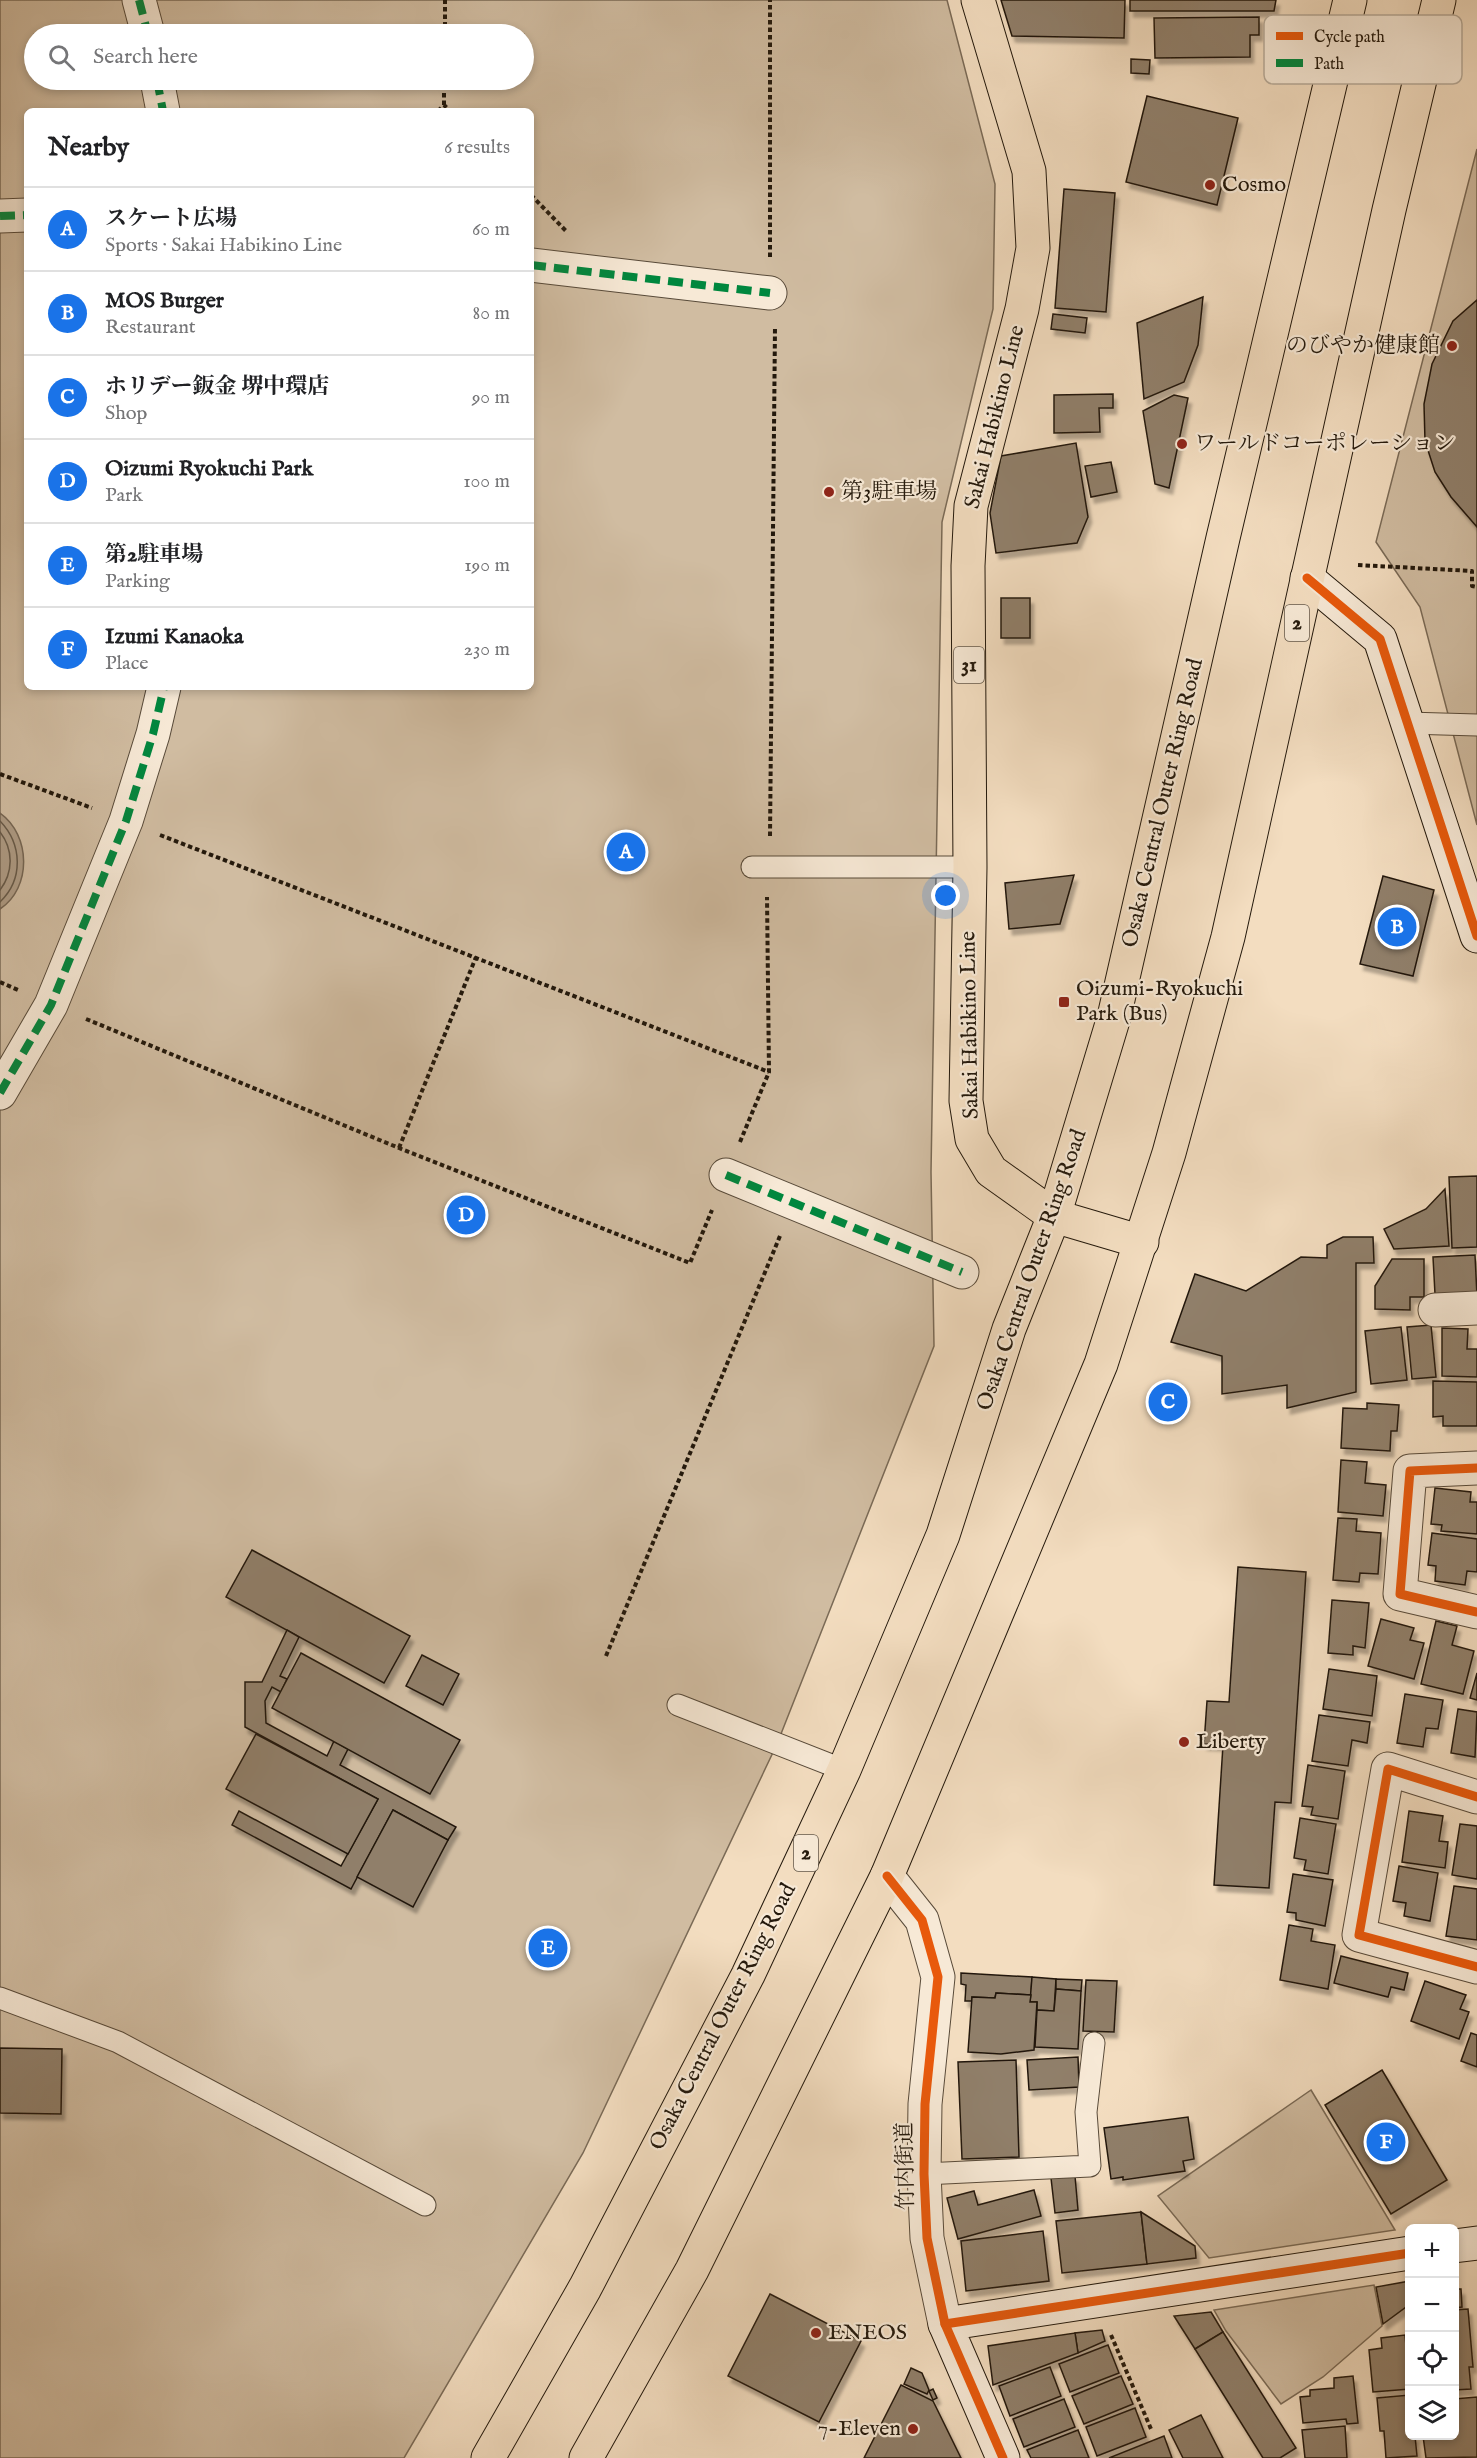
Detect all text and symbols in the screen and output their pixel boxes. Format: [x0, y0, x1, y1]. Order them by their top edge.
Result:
legend [1264, 15, 1462, 84]
search box [24, 24, 534, 90]
text: Cycle path [1314, 28, 1385, 48]
icon: search [45, 41, 78, 74]
text: Search here [93, 43, 198, 71]
text: Path [1314, 55, 1345, 75]
text: Nearby [48, 131, 129, 164]
text: 6 results [444, 135, 510, 160]
place label: Cosmo [1222, 171, 1286, 199]
marker: Cosmo [1203, 178, 1217, 192]
text: スケート広場 [105, 205, 237, 233]
text: A [61, 217, 74, 242]
text: 60 m [472, 217, 510, 242]
text: Sports · Sakai Habikino Line [105, 233, 342, 258]
text: MOS Burger [105, 287, 224, 315]
text: B [61, 301, 74, 326]
text: 80 m [473, 301, 510, 326]
text: Restaurant [105, 315, 196, 340]
street label: Sakai Habikino Line [959, 322, 1031, 512]
place label: のびやか健康館 [1286, 332, 1440, 360]
marker: のびやか健康館 [1445, 339, 1459, 353]
text: ホリデー鈑金 堺中環店 [105, 373, 329, 401]
text: C [60, 385, 75, 410]
text: 90 m [472, 385, 510, 410]
text: Shop [105, 401, 147, 426]
place label: ワールドコーポレーション [1194, 430, 1456, 458]
marker: ワールドコーポレーション [1175, 437, 1189, 451]
text: Oizumi Ryokuchi Park [105, 455, 313, 483]
text: D [59, 469, 76, 494]
text: 100 m [463, 469, 510, 494]
place label: 第3駐車場 [841, 478, 937, 506]
text: Park [105, 483, 143, 508]
marker: 第3駐車場 [822, 485, 836, 499]
text: 第2駐車場 [105, 541, 203, 569]
text: E [61, 553, 74, 578]
text: 190 m [464, 553, 510, 578]
text: Parking [105, 569, 170, 594]
road number: 2 [1285, 605, 1309, 641]
text: Izumi Kanaoka [105, 623, 243, 651]
text: F [61, 637, 74, 662]
text: 230 m [464, 637, 510, 662]
road number: 31 [954, 647, 984, 683]
text: Place [105, 651, 148, 676]
street label: Osaka Central Outer Ring Road [1116, 655, 1210, 950]
pin: A [606, 830, 646, 874]
your location [931, 881, 960, 910]
pin: B [1378, 904, 1416, 950]
street label: Sakai Habikino Line [954, 931, 986, 1119]
place label: Oizumi-Ryokuchi Park (Bus) [1076, 975, 1243, 1028]
marker: Oizumi-Ryokuchi Park (Bus) [1057, 995, 1071, 1009]
street label: Osaka Central Outer Ring Road [971, 1125, 1093, 1414]
pin: D [446, 1192, 486, 1238]
pin: C [1148, 1380, 1188, 1424]
place label: Liberty [1196, 1728, 1266, 1756]
marker: Liberty [1177, 1735, 1191, 1749]
road number: 2 [794, 1835, 818, 1871]
street label: Osaka Central Outer Ring Road [643, 1879, 803, 2155]
pin: E [528, 1926, 568, 1970]
pin: F [1366, 2120, 1406, 2164]
street label: 竹内街道 [891, 2122, 921, 2210]
map controls [1405, 2224, 1459, 2440]
button: + [1405, 2224, 1459, 2278]
button: − [1405, 2278, 1459, 2332]
place label: ENEOS [828, 2319, 907, 2347]
marker: ENEOS [809, 2326, 823, 2340]
button: locate [1405, 2332, 1459, 2386]
button: layers [1405, 2386, 1459, 2440]
place label: 7-Eleven [818, 2415, 901, 2443]
marker: 7-Eleven [906, 2422, 920, 2436]

